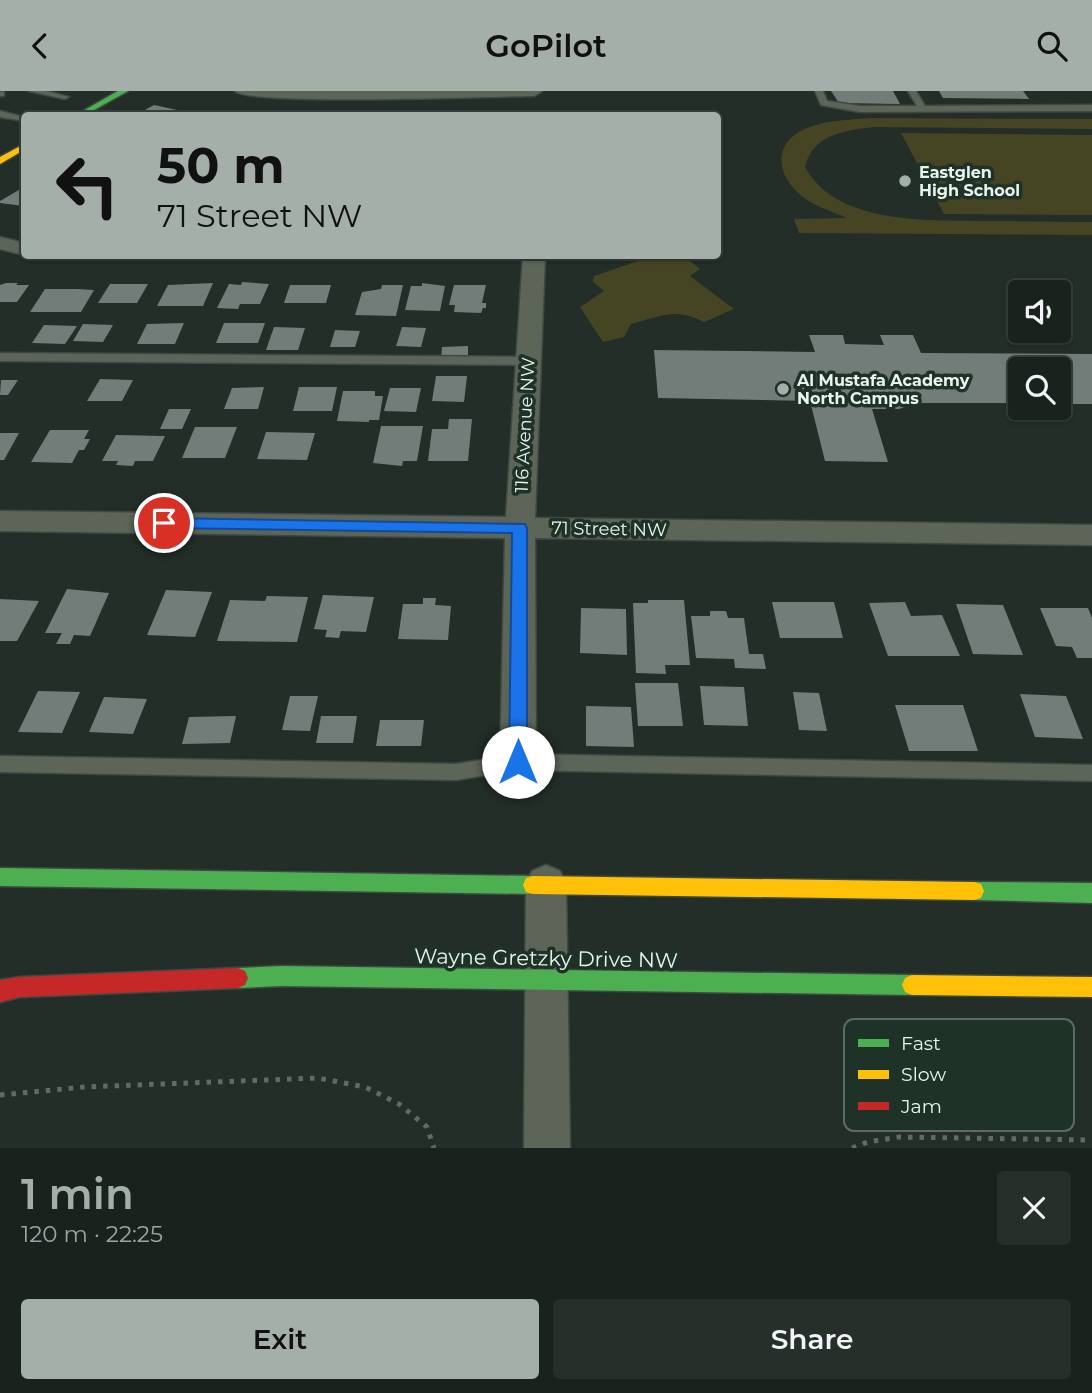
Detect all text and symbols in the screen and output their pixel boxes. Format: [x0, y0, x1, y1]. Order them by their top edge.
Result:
text: GoPilot [485, 26, 607, 65]
icon: back [21, 27, 59, 65]
icon: search [1033, 27, 1071, 65]
text: 50 m [157, 136, 285, 195]
icon: left [42, 140, 133, 231]
place label: Eastglen High School [919, 163, 1020, 200]
marker: Eastglen High School [897, 173, 913, 189]
text: 71 Street NW [157, 196, 362, 235]
map controls [1008, 280, 1071, 420]
button: sound [1008, 280, 1071, 343]
street label: 116 Avenue NW [510, 357, 540, 493]
button: search [1008, 357, 1071, 420]
place label: Al Mustafa Academy North Campus [796, 371, 970, 408]
marker: Al Mustafa Academy North Campus [775, 381, 791, 397]
pin [134, 493, 194, 553]
icon: arrive [145, 504, 183, 542]
street label: 71 Street NW [551, 517, 667, 541]
position arrow [481, 725, 555, 799]
street label: Wayne Gretzky Drive NW [414, 943, 678, 973]
legend [844, 1019, 1074, 1131]
text: Fast [901, 1032, 941, 1055]
text: Slow [901, 1063, 946, 1086]
text: Jam [900, 1095, 942, 1118]
text: 1 min [21, 1168, 134, 1220]
button: close [997, 1171, 1071, 1245]
text: 120 m · 22:25 [21, 1220, 163, 1248]
button: Exit [21, 1299, 539, 1379]
button: Share [553, 1299, 1071, 1379]

